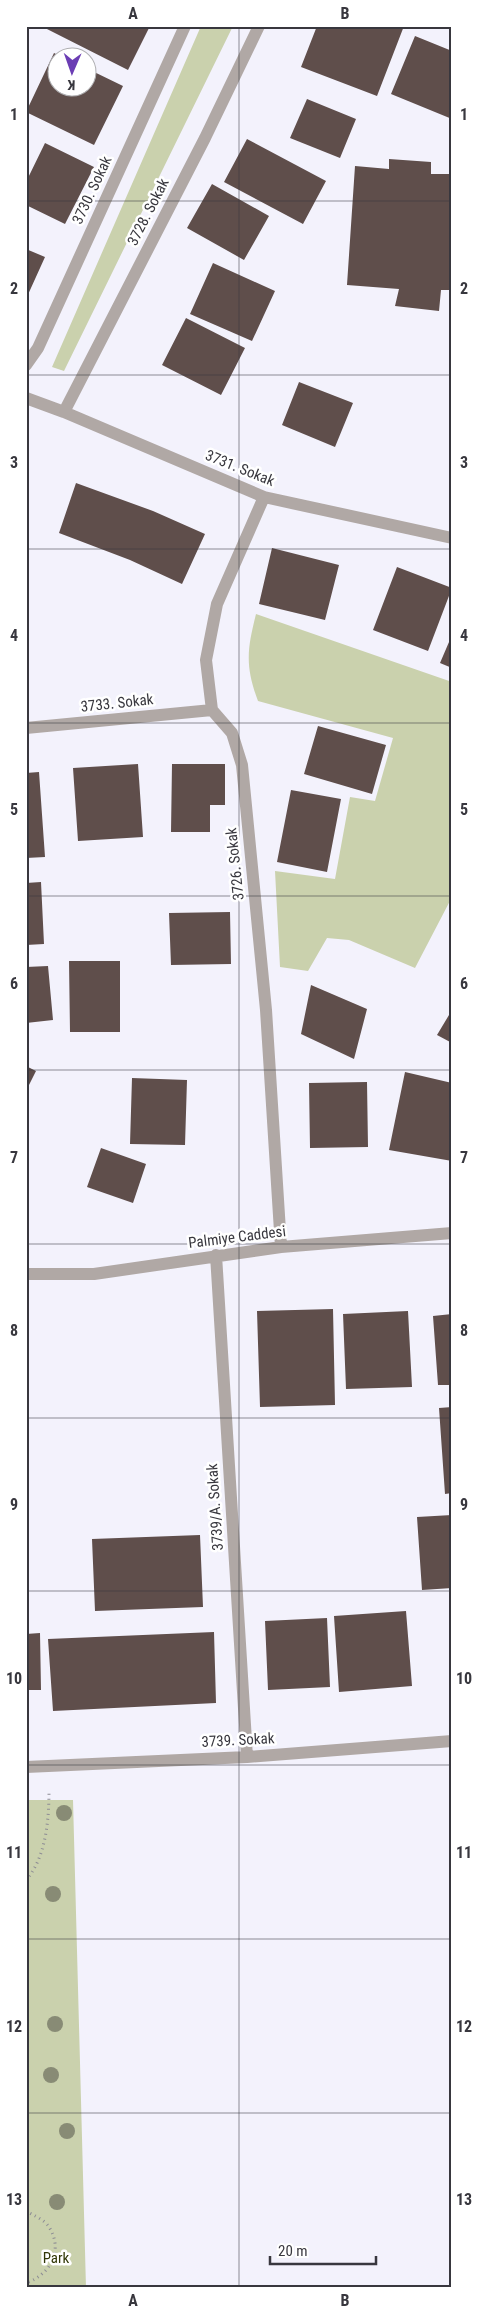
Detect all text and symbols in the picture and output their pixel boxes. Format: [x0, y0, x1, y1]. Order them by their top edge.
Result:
text: A [128, 4, 138, 23]
text: B [341, 4, 350, 23]
north arrow [48, 48, 98, 98]
text: K [67, 77, 76, 93]
text: 1 [10, 105, 18, 124]
text: 1 [460, 105, 468, 124]
street label: 3730. Sokak [68, 153, 116, 227]
street label: 3728. Sokak [123, 175, 173, 249]
text: 2 [10, 279, 18, 298]
text: 2 [460, 279, 468, 298]
street label: 3731. Sokak [203, 446, 277, 490]
text: 3 [10, 453, 18, 472]
text: 3 [460, 453, 468, 472]
text: 4 [10, 626, 18, 645]
text: 4 [460, 626, 468, 645]
street label: 3733. Sokak [80, 690, 154, 716]
text: 5 [10, 800, 18, 819]
text: 5 [460, 800, 468, 819]
street label: 3726. Sokak [222, 827, 248, 901]
text: 6 [10, 974, 18, 993]
text: 6 [460, 974, 468, 993]
text: 7 [10, 1148, 18, 1167]
text: 7 [460, 1148, 468, 1167]
street label: Palmiye Caddesi [187, 1222, 287, 1252]
text: 8 [10, 1321, 18, 1340]
text: 8 [460, 1321, 468, 1340]
street label: 3739/A. Sokak [203, 1463, 227, 1551]
text: 9 [10, 1495, 18, 1514]
text: 9 [460, 1495, 468, 1514]
text: 10 [6, 1669, 22, 1688]
text: 10 [456, 1669, 472, 1688]
street label: 3739. Sokak [201, 1729, 275, 1751]
text: 11 [6, 1843, 22, 1862]
text: 11 [456, 1843, 472, 1862]
text: 12 [6, 2017, 22, 2036]
text: 12 [456, 2017, 472, 2036]
text: 13 [6, 2190, 22, 2209]
text: 13 [456, 2190, 472, 2209]
scale bar [270, 2234, 377, 2266]
text: 20 m [278, 2242, 308, 2260]
park label: Park [43, 2249, 70, 2267]
text: A [128, 2291, 138, 2310]
text: B [341, 2291, 350, 2310]

